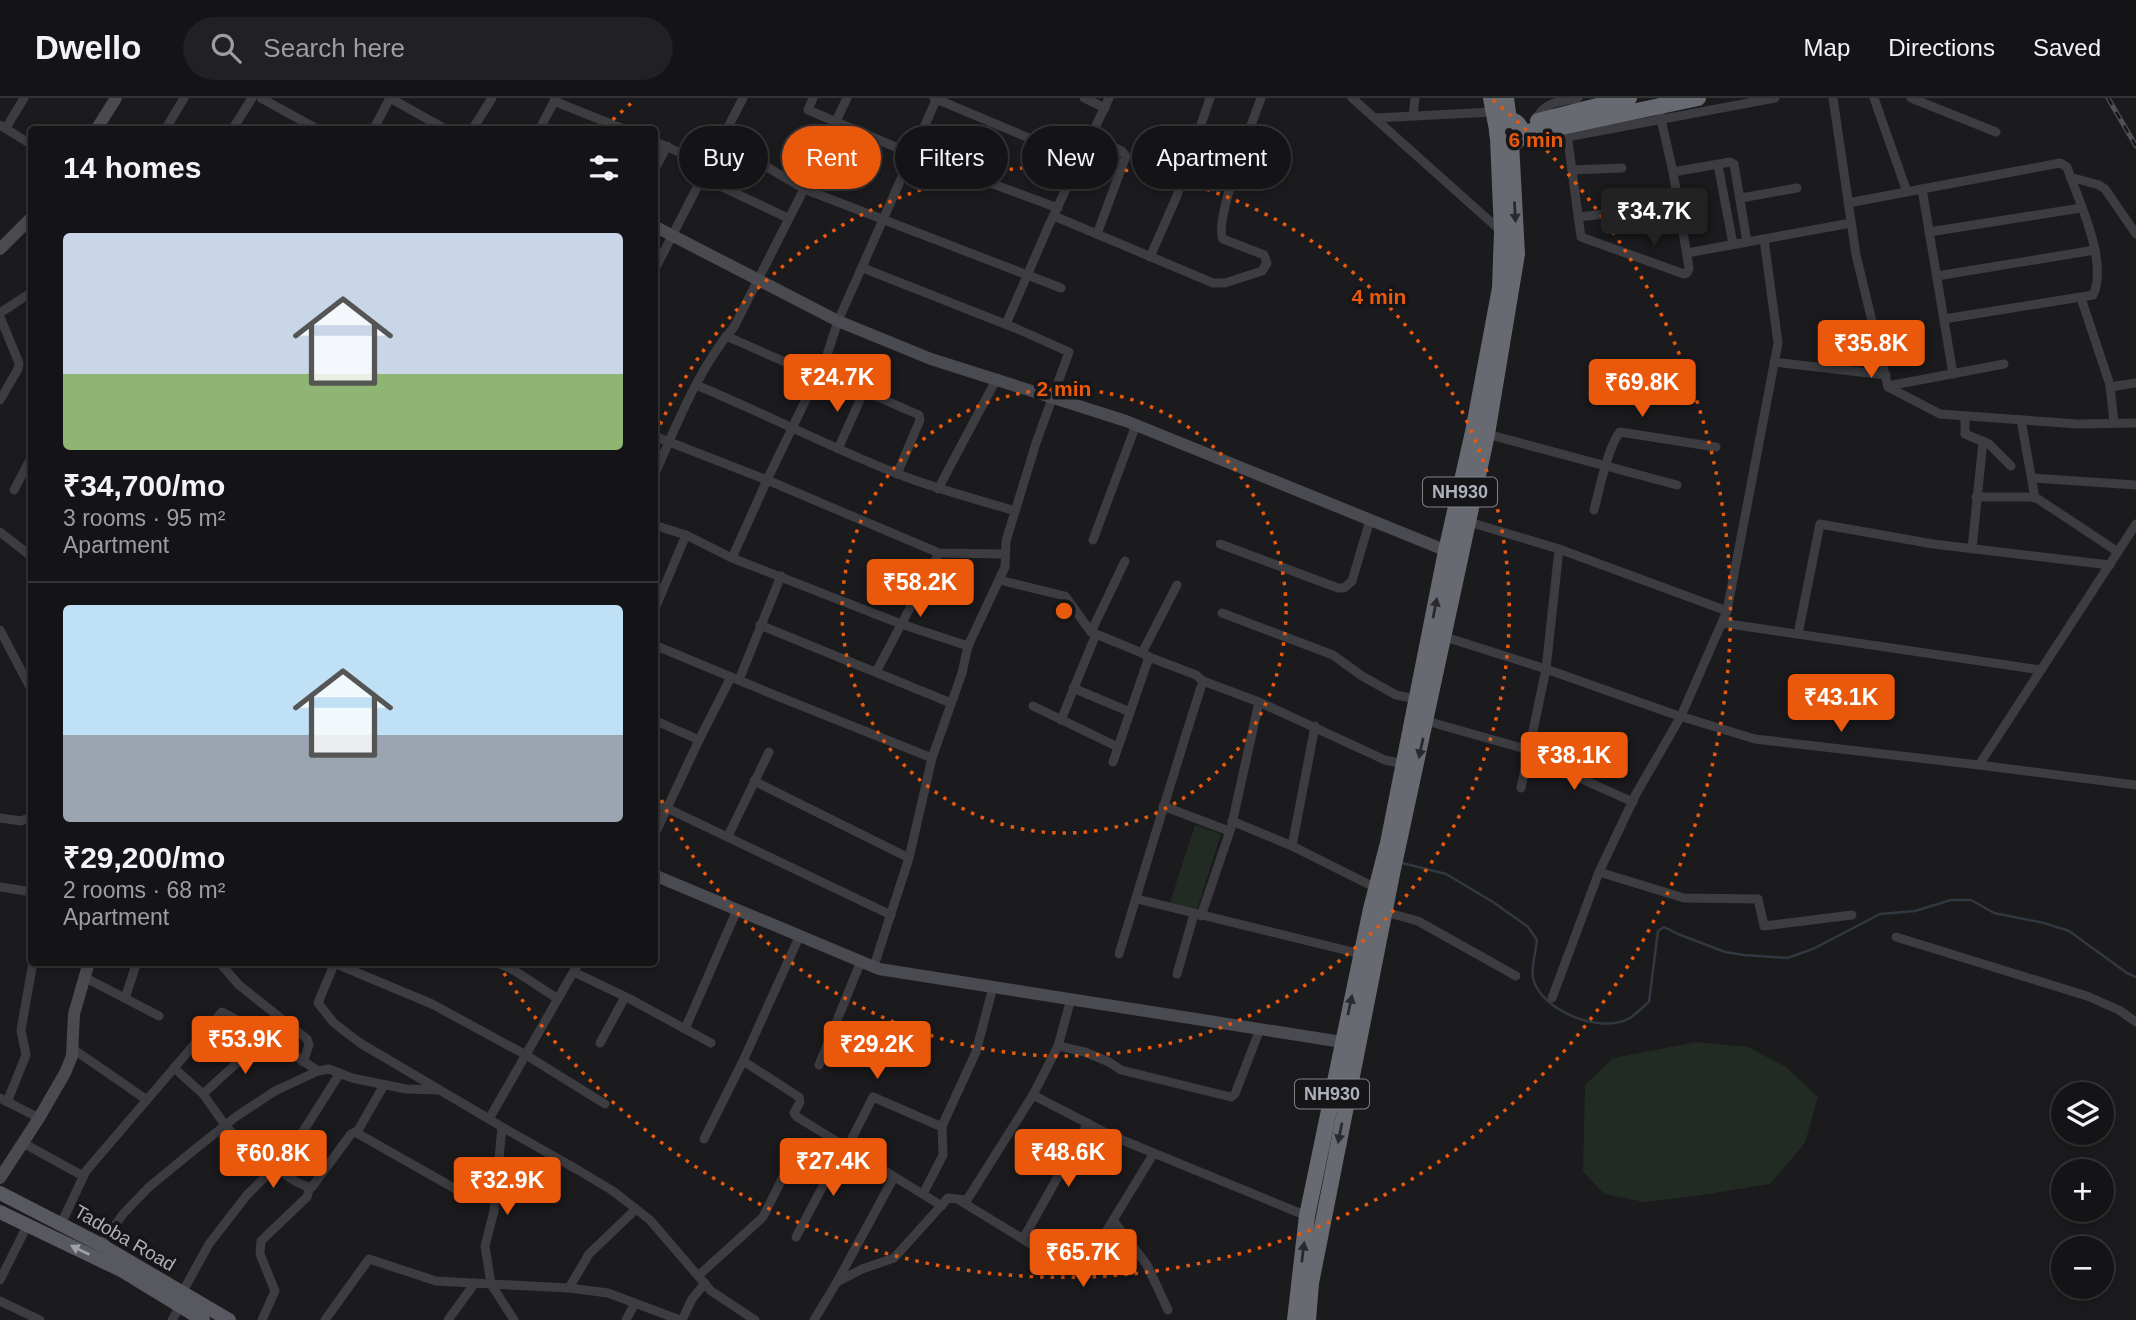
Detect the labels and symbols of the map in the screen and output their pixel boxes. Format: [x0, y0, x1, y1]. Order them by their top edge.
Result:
text: 6 min [1509, 128, 1563, 151]
pin: ₹34.7K [1597, 188, 1711, 248]
one-way arrow [1510, 201, 1521, 223]
text: 4 min [1352, 285, 1406, 308]
pin: ₹35.8K [1814, 320, 1928, 380]
pin: ₹24.7K [780, 354, 894, 414]
pin: ₹69.8K [1585, 360, 1699, 419]
text: 2 min [1037, 377, 1091, 400]
road number: NH930 [1423, 478, 1497, 506]
pin: ₹58.2K [863, 560, 977, 619]
one-way arrow [1430, 597, 1441, 619]
centre of rings [1052, 599, 1076, 623]
pin: ₹43.1K [1784, 674, 1898, 734]
pin: ₹38.1K [1517, 732, 1631, 792]
one-way arrow [1415, 737, 1426, 759]
one-way arrow [1345, 994, 1356, 1016]
pin: ₹53.9K [188, 1016, 302, 1076]
pin: ₹29.2K [820, 1021, 934, 1081]
road number: NH930 [1295, 1079, 1369, 1108]
one-way arrow [1334, 1122, 1345, 1144]
pin: ₹60.8K [216, 1130, 330, 1190]
pin: ₹48.6K [1011, 1130, 1125, 1189]
pin: ₹27.4K [776, 1138, 890, 1198]
pin: ₹32.9K [450, 1158, 564, 1217]
street label: Tadoba Road [71, 1201, 179, 1275]
pin: ₹65.7K [1026, 1230, 1140, 1289]
one-way arrow [1297, 1241, 1308, 1263]
one-way arrow [70, 1244, 90, 1256]

